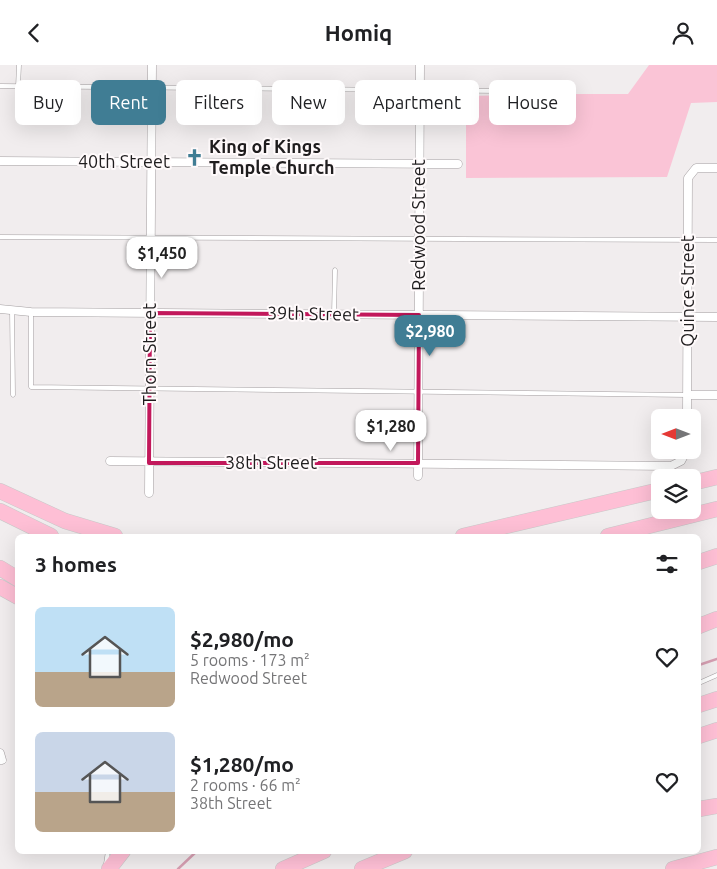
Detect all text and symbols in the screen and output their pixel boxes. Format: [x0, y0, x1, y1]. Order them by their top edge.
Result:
icon: back [20, 19, 48, 47]
icon: person [669, 19, 697, 47]
text: Homiq [325, 20, 392, 45]
chip: Buy [15, 80, 81, 125]
chip: Rent [91, 80, 166, 125]
chip: Filters [176, 80, 262, 125]
chip: New [272, 80, 345, 125]
chip: Apartment [355, 80, 479, 125]
chip: House [489, 80, 576, 125]
place label: King of Kings Temple Church [209, 136, 335, 177]
church icon: King of Kings Temple Church [185, 147, 205, 167]
street label: 40th Street [78, 151, 170, 171]
street label: Redwood Street [408, 159, 428, 291]
street label: Quince Street [677, 235, 698, 347]
pin: $1,450 [121, 237, 203, 279]
text: $1,450 [137, 244, 187, 262]
street label: 39th Street [267, 302, 359, 324]
street label: Thorn Street [139, 303, 159, 405]
pin: $2,980 [389, 315, 471, 357]
text: $2,980 [405, 322, 455, 340]
pin: $1,280 [350, 409, 432, 452]
north arrow [651, 409, 701, 459]
map controls [651, 409, 701, 519]
text: $1,280 [366, 417, 416, 435]
street label: 38th Street [225, 452, 317, 472]
button: layers [651, 469, 701, 519]
icon: filters [653, 550, 681, 578]
text: 3 homes [35, 552, 117, 576]
icon: home [75, 627, 135, 687]
text: $2,980/mo [190, 627, 294, 651]
icon: heart [653, 643, 681, 671]
text: 5 rooms · 173 m² [190, 651, 310, 669]
text: Redwood Street [190, 669, 307, 687]
icon: home [75, 752, 135, 812]
text: $1,280/mo [190, 752, 294, 776]
icon: heart [653, 768, 681, 796]
text: 2 rooms · 66 m² [190, 776, 301, 794]
text: 38th Street [190, 794, 272, 812]

